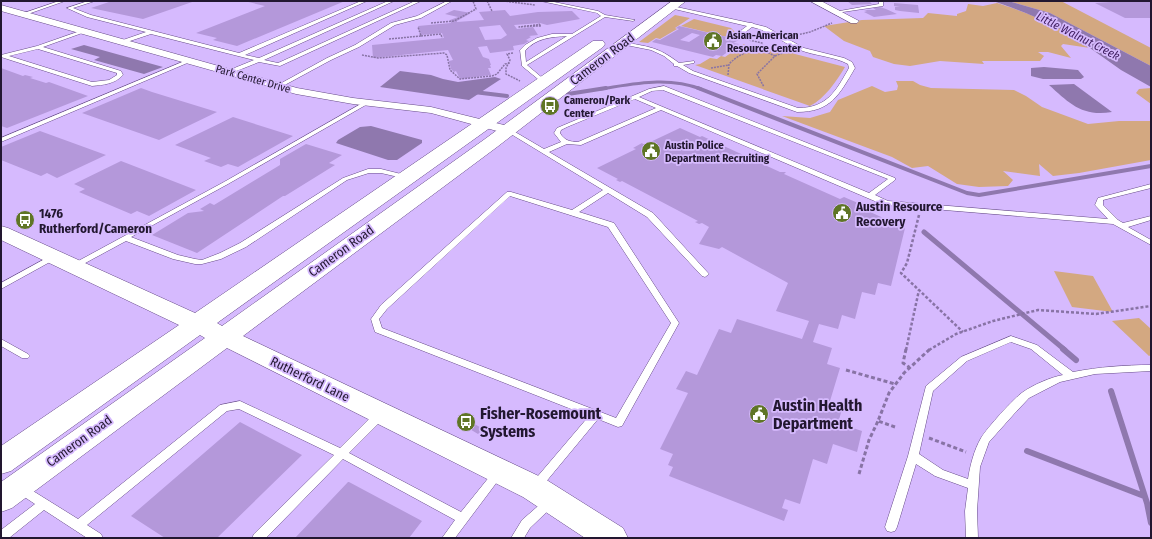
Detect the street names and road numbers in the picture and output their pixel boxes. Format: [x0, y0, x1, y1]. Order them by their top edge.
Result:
street label: Cameron Road [567, 30, 637, 88]
street label: Park Center Drive [214, 62, 292, 96]
street label: Cameron Road [305, 222, 377, 280]
street label: Rutherford Lane [268, 353, 352, 405]
street label: Cameron Road [43, 412, 115, 470]

